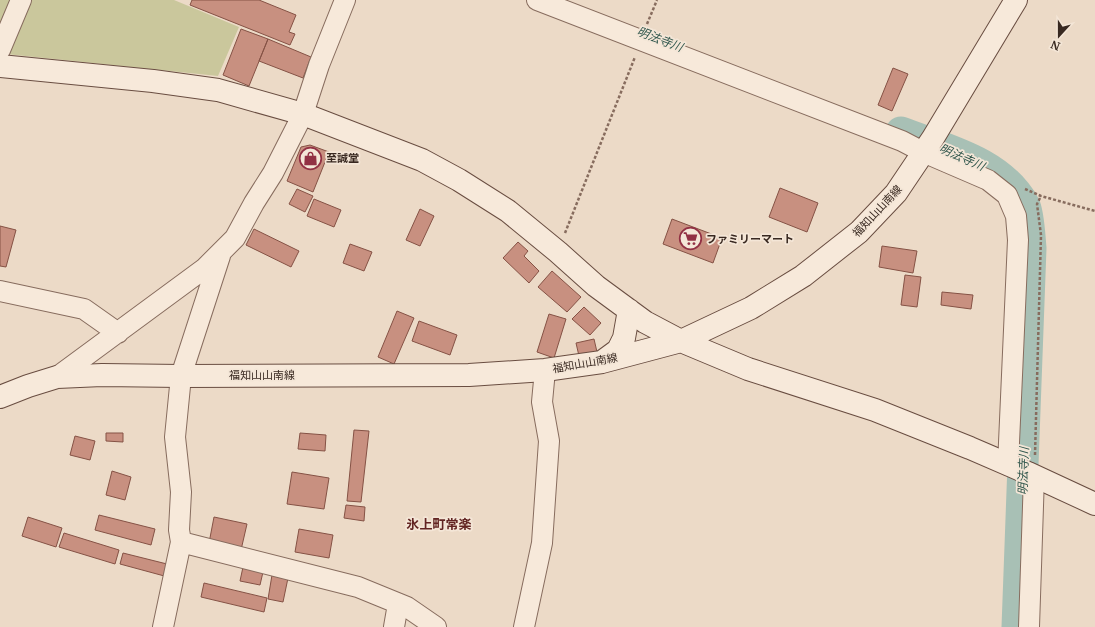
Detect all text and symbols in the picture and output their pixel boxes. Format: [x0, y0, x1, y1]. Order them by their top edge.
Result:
north arrow [1039, 16, 1079, 56]
water label: 明法寺川 [635, 23, 687, 55]
text: N [1049, 37, 1062, 53]
water label: 明法寺川 [937, 140, 989, 174]
shop icon: 至誠堂 [298, 145, 324, 171]
place label: 至誠堂 [326, 151, 359, 165]
street label: 福知山山南線 [849, 182, 905, 240]
supermarket icon: ファミリーマート [677, 226, 703, 252]
place label: ファミリーマート [706, 232, 794, 246]
street label: 福知山山南線 [551, 350, 619, 376]
street label: 福知山山南線 [229, 368, 295, 382]
water label: 明法寺川 [1015, 445, 1031, 495]
district label: 氷上町常楽 [406, 516, 472, 533]

